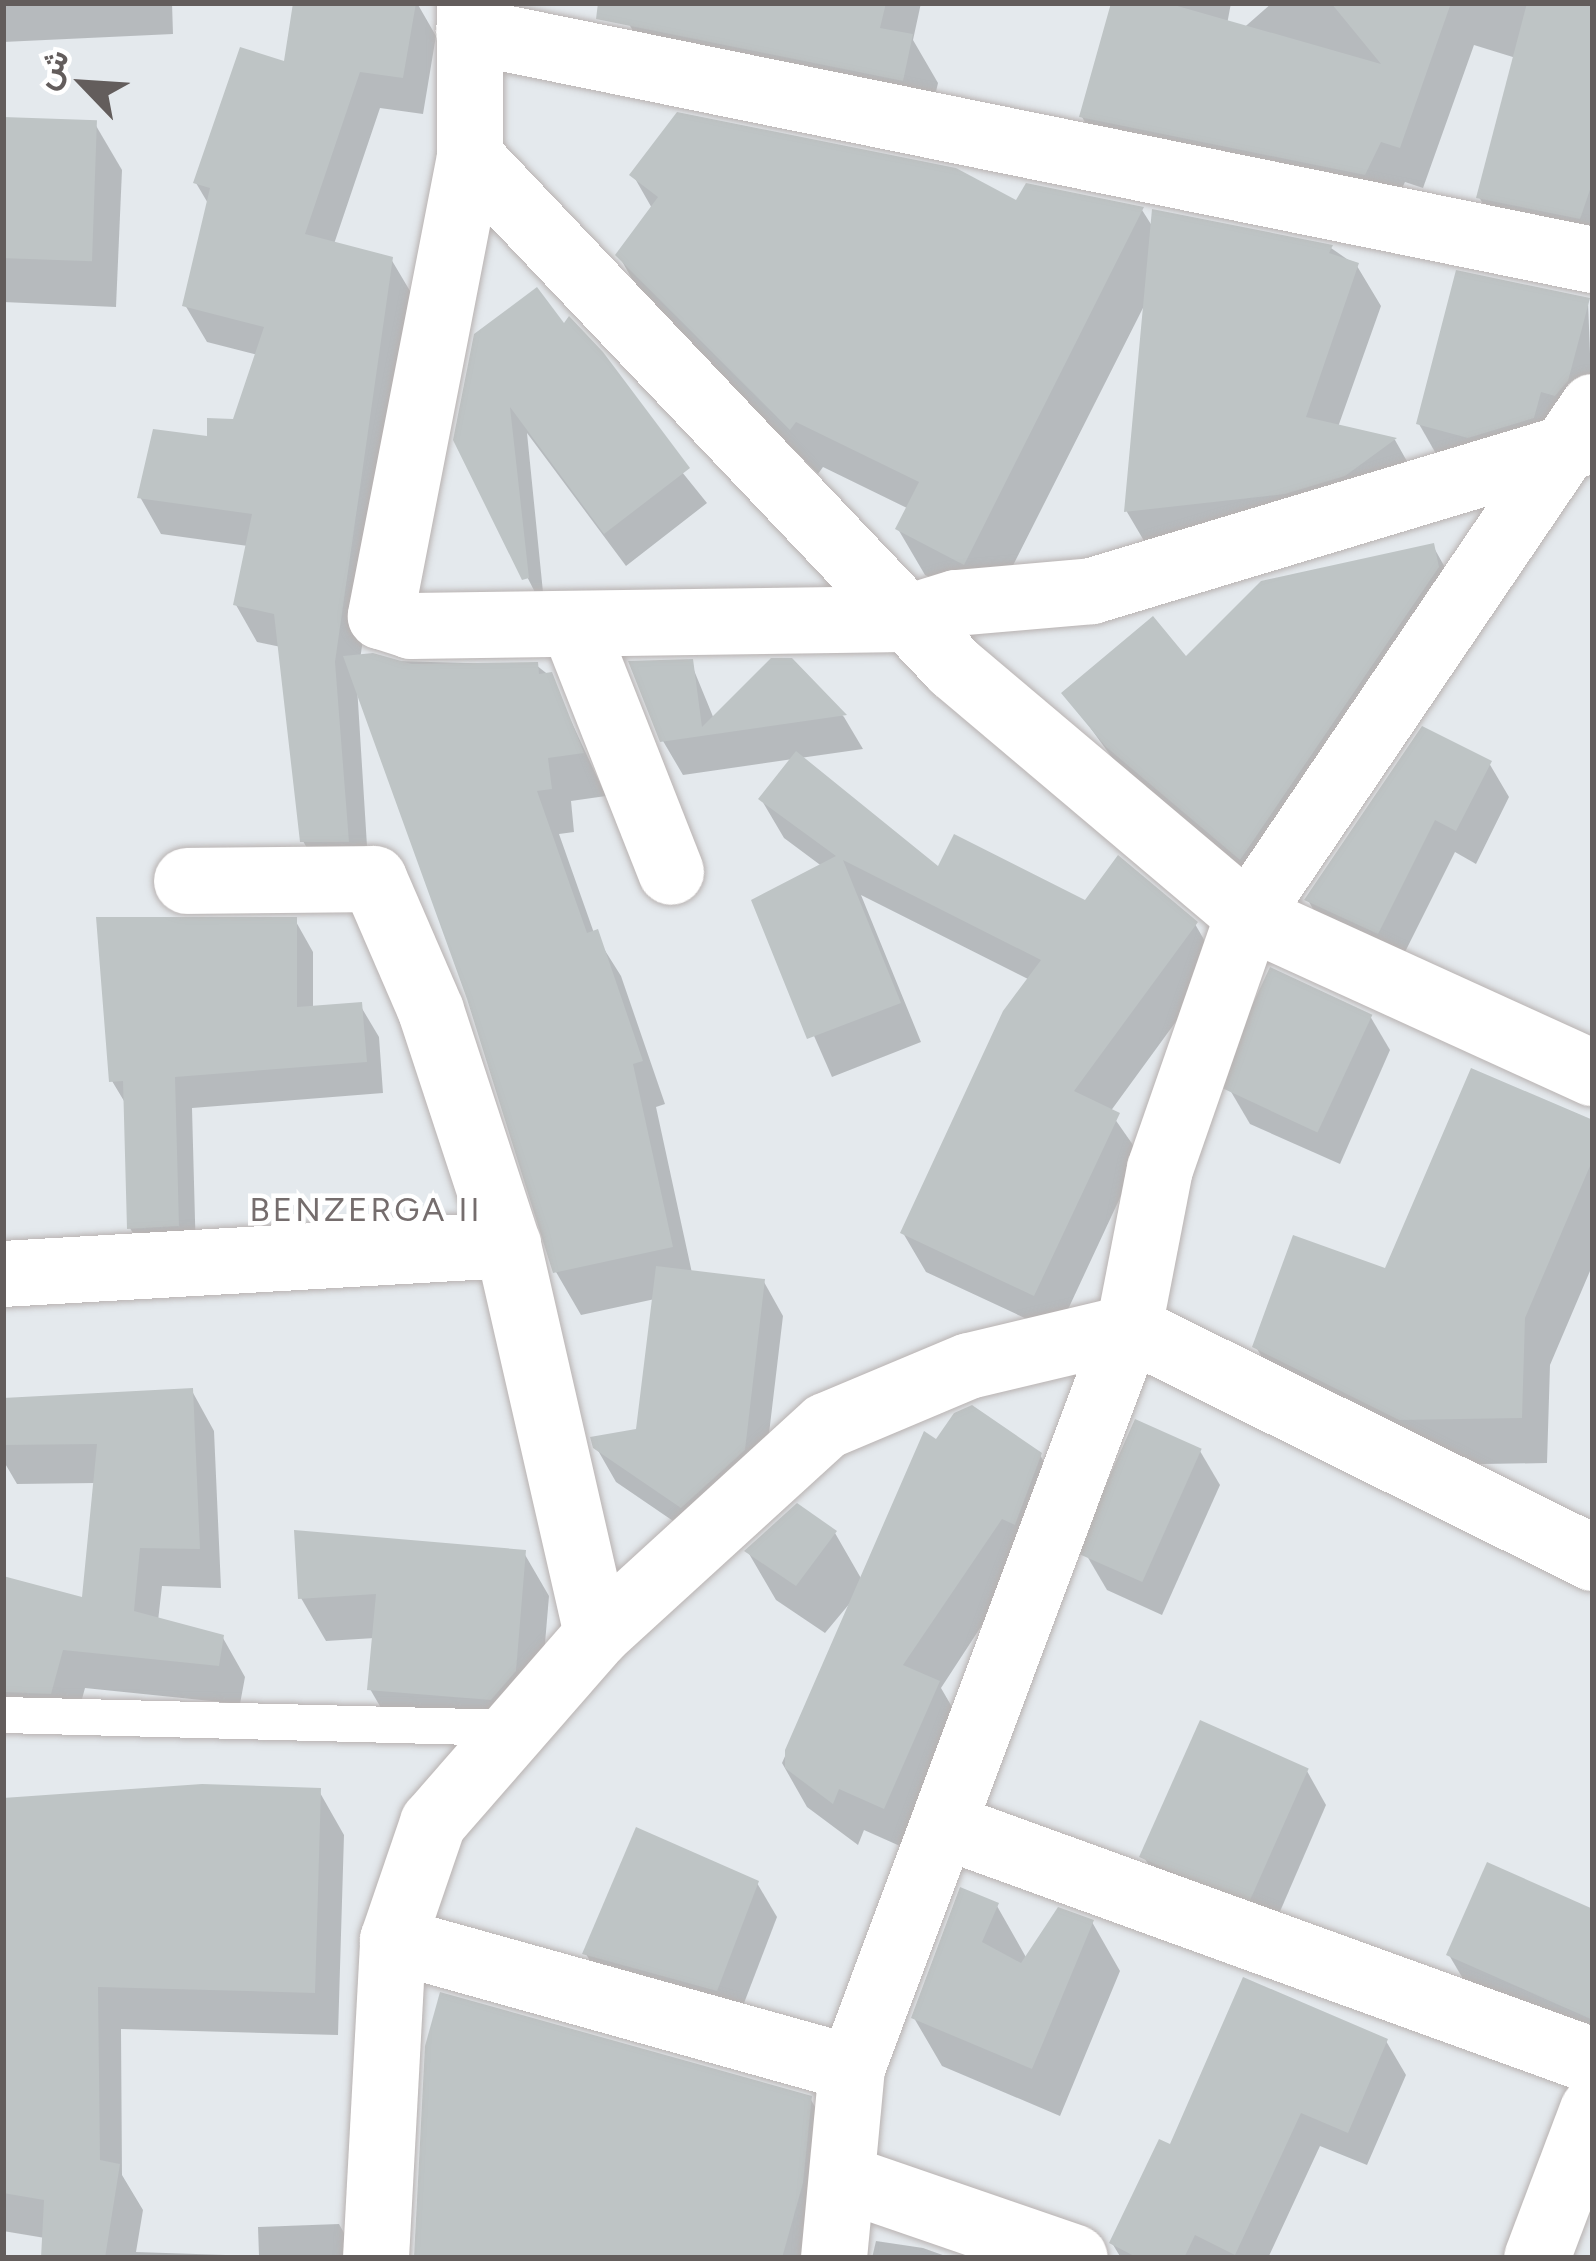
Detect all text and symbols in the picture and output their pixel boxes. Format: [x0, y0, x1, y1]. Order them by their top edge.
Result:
north arrow [24, 24, 144, 144]
text: ش [25, 42, 77, 95]
district label: BENZERGA II [250, 1190, 482, 1230]

